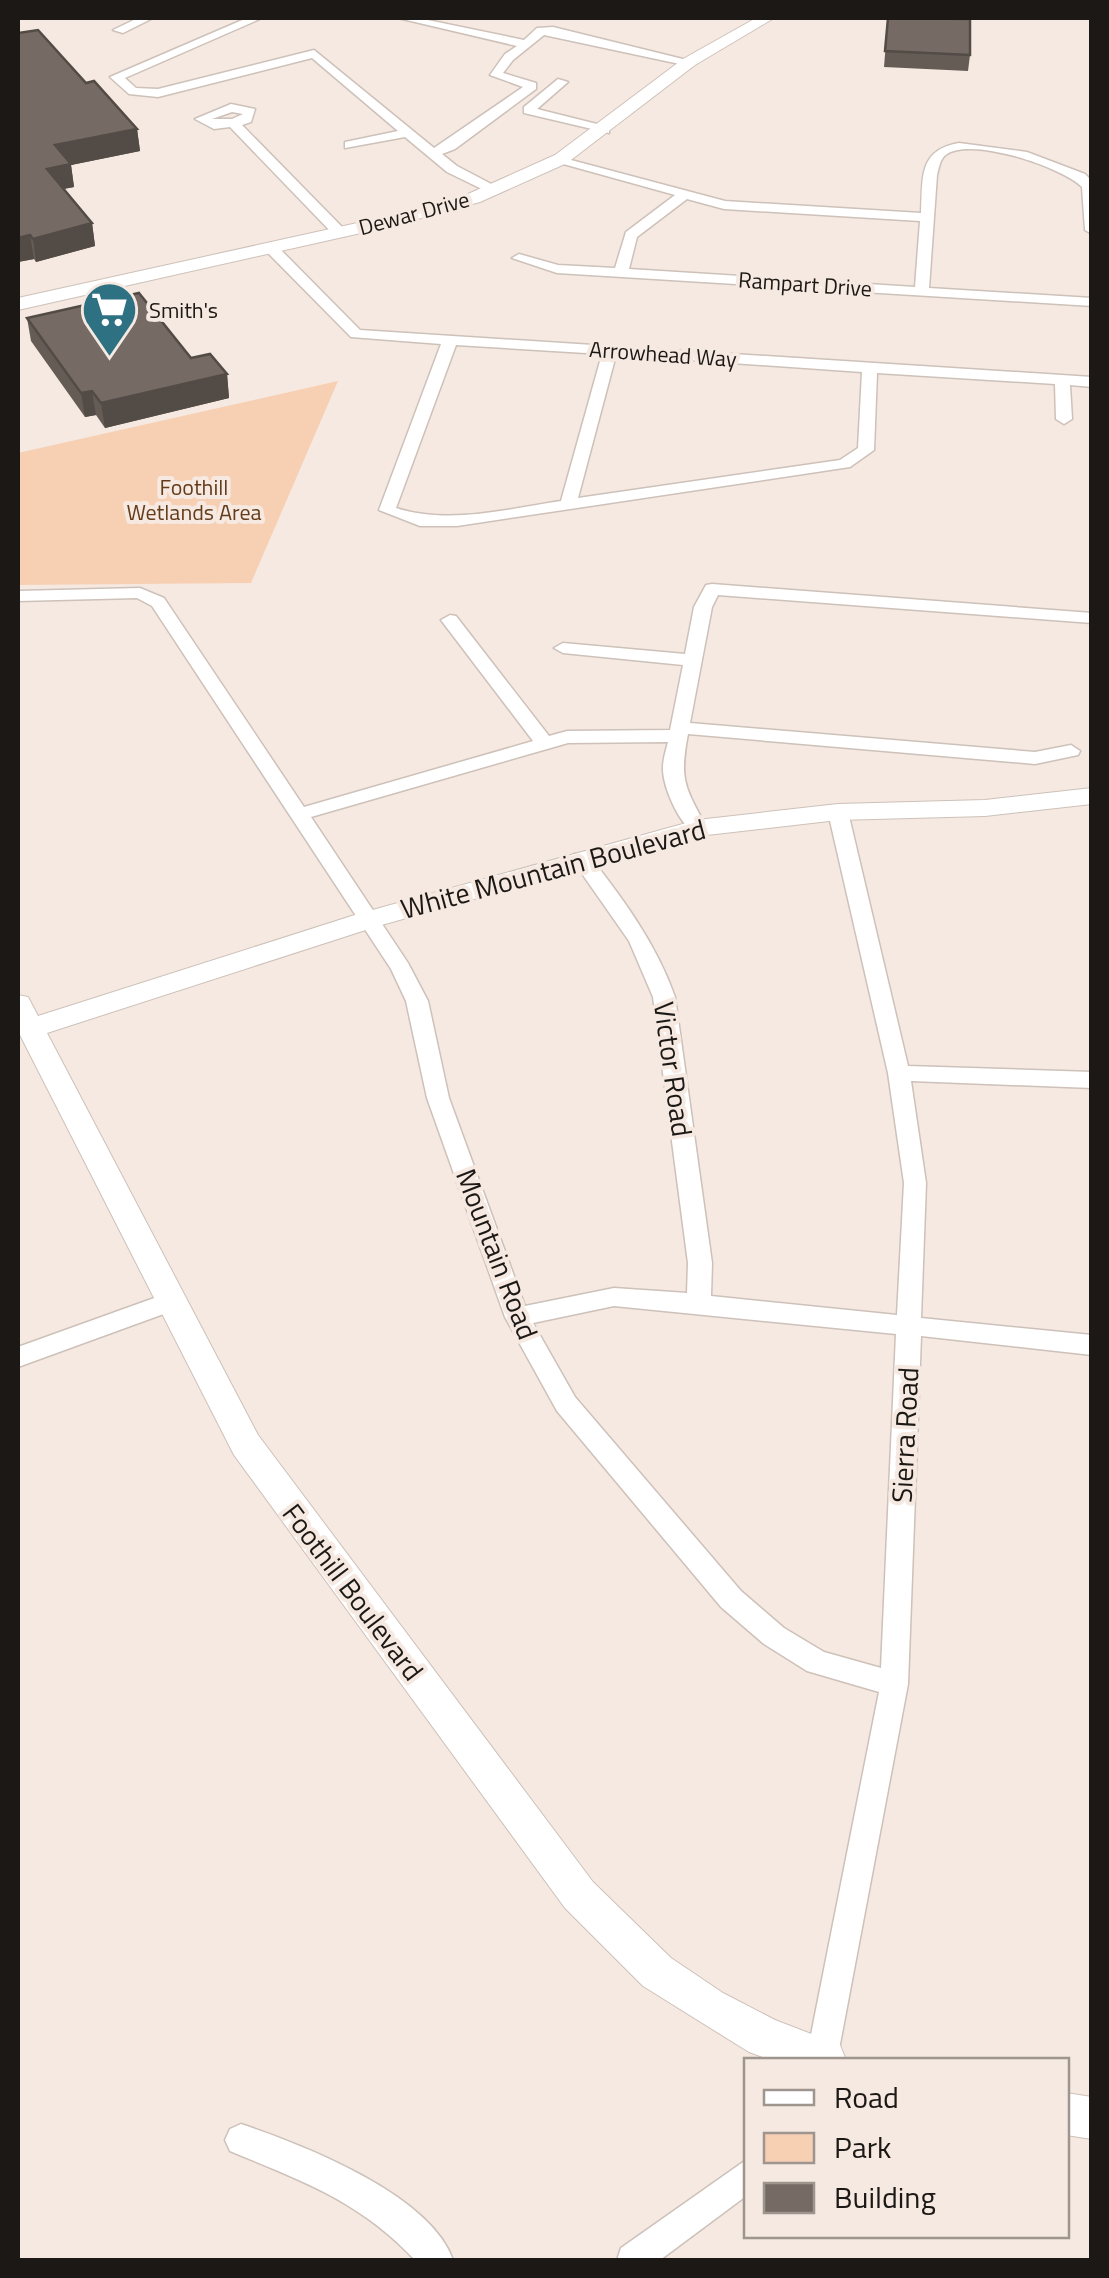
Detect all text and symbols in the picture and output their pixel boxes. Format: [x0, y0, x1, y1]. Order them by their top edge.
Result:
street label: Dewar Drive [355, 182, 473, 244]
street label: Rampart Drive [737, 262, 873, 306]
supermarket icon: Smith's [80, 280, 140, 359]
place label: Smith's [149, 293, 218, 327]
street label: Arrowhead Way [588, 332, 738, 376]
park label: Foothill Wetlands Area [126, 470, 262, 529]
street label: White Mountain Boulevard [396, 807, 710, 930]
street label: Victor Road [643, 999, 704, 1139]
street label: Mountain Road [445, 1162, 550, 1345]
street label: Sierra Road [879, 1366, 930, 1504]
street label: Foothill Boulevard [272, 1494, 435, 1689]
legend [744, 2058, 1069, 2238]
text: Road [834, 2074, 899, 2120]
text: Park [834, 2124, 891, 2170]
text: Building [834, 2174, 936, 2220]

